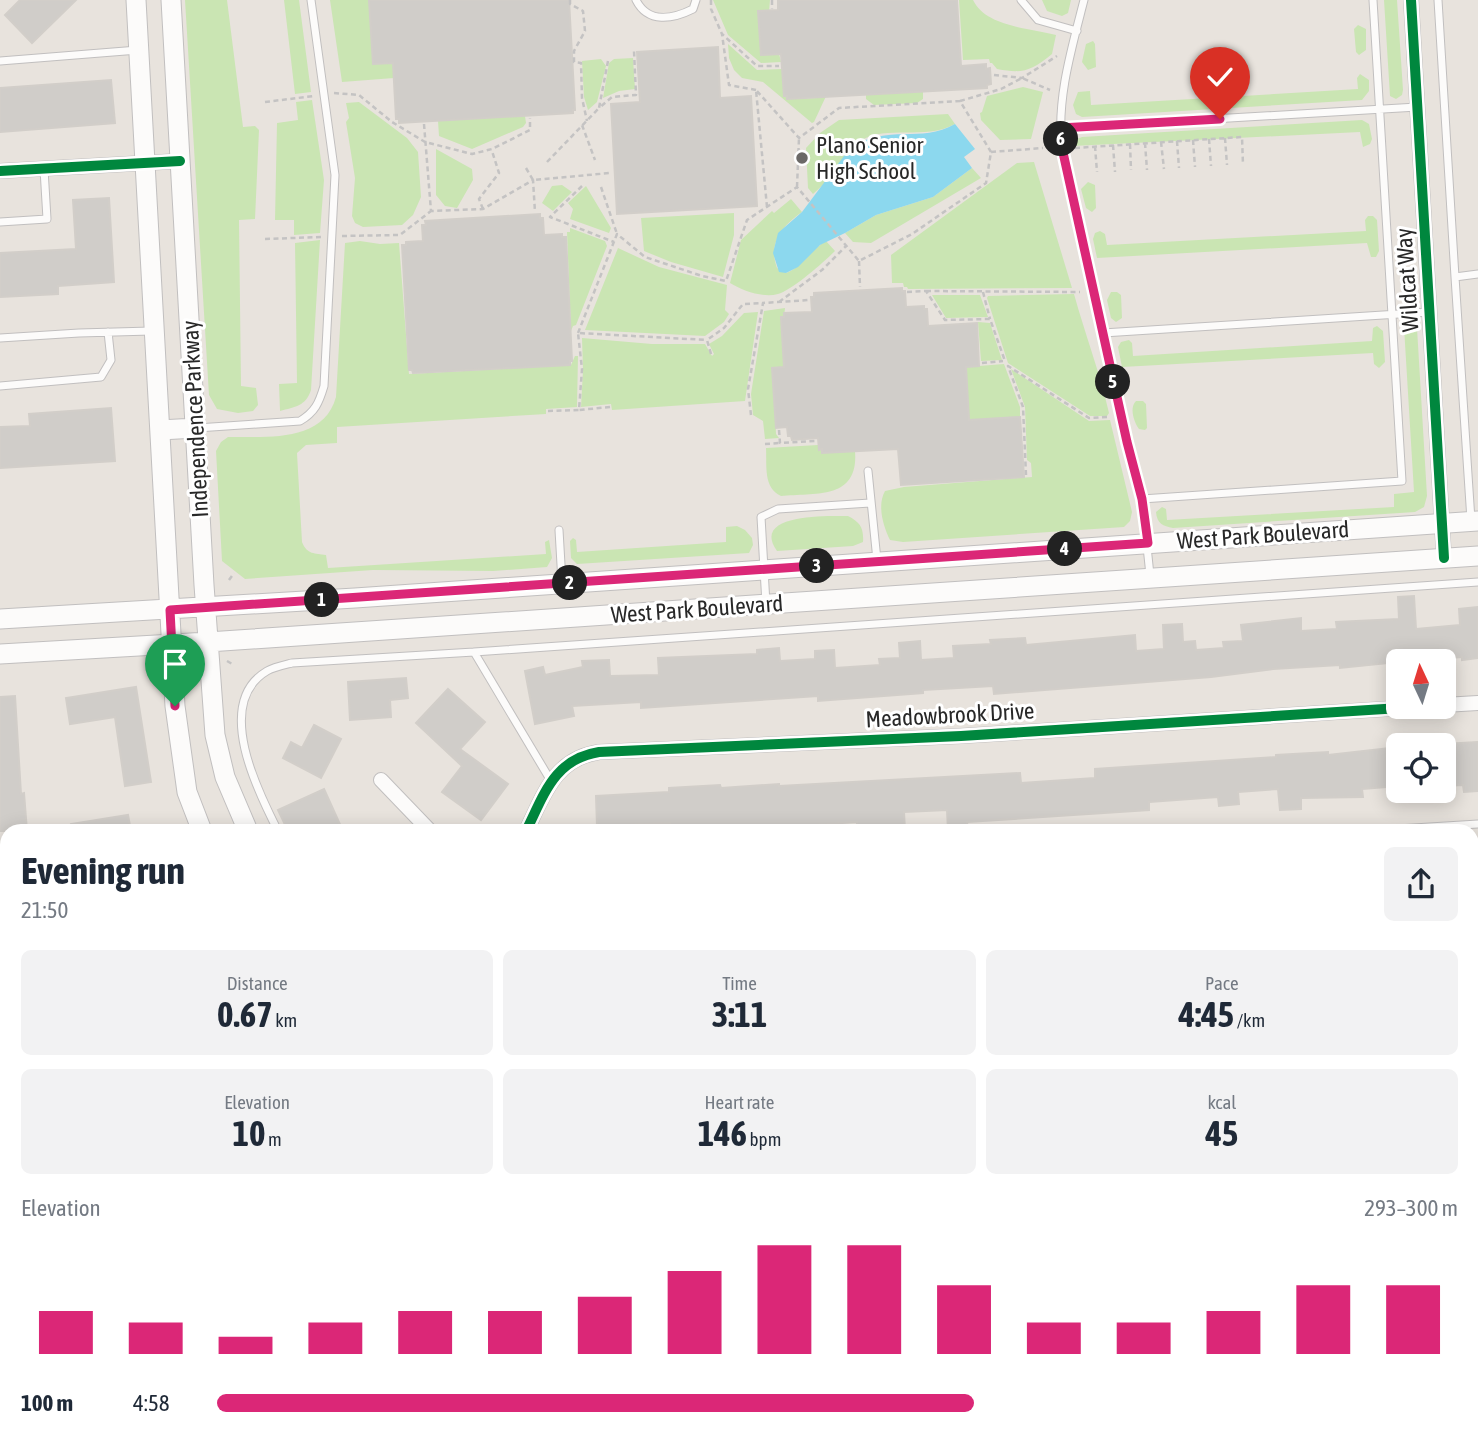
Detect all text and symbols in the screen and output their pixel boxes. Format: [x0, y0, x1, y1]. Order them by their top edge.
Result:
pin [1190, 47, 1250, 119]
icon: check [1201, 58, 1239, 96]
pin: 6 [1044, 122, 1078, 156]
text: 6 [1056, 127, 1065, 149]
place label: Plano Senior High School [816, 132, 925, 184]
marker: Plano Senior High School [794, 150, 810, 166]
street label: Wildcat Way [1390, 227, 1424, 333]
street label: Independence Parkway [177, 320, 213, 518]
pin: 5 [1096, 364, 1130, 400]
text: 5 [1108, 370, 1117, 392]
street label: West Park Boulevard [1176, 516, 1350, 554]
pin: 4 [1048, 532, 1082, 566]
text: 4 [1060, 537, 1069, 559]
pin: 3 [800, 548, 834, 584]
text: 3 [812, 554, 821, 576]
pin: 2 [552, 566, 588, 600]
text: 2 [565, 571, 574, 593]
pin: 1 [304, 582, 340, 618]
text: 1 [317, 588, 326, 610]
street label: West Park Boulevard [610, 590, 784, 628]
pin [145, 634, 205, 706]
icon: arrive [156, 645, 194, 683]
north arrow [1386, 649, 1456, 719]
map controls [1386, 649, 1456, 803]
street label: Meadowbrook Drive [865, 698, 1035, 732]
button: locate [1386, 733, 1456, 803]
button: share [1384, 847, 1458, 921]
text: Evening run [21, 849, 185, 892]
text: 21:50 [21, 897, 68, 923]
text: Distance [227, 972, 288, 994]
text: Time [722, 972, 757, 994]
text: Pace [1205, 972, 1239, 994]
text: 0.67 [217, 994, 273, 1034]
text: 3:11 [712, 994, 767, 1034]
text: 4:45 [1178, 994, 1234, 1034]
text: km [273, 1009, 297, 1031]
text: /km [1234, 1009, 1265, 1031]
text: Elevation [224, 1091, 290, 1113]
text: Heart rate [705, 1091, 774, 1113]
text: kcal [1207, 1091, 1236, 1113]
text: 10 [233, 1113, 265, 1153]
text: 146 [698, 1113, 747, 1153]
text: 45 [1205, 1113, 1238, 1153]
text: m [265, 1128, 282, 1150]
text: bpm [747, 1128, 781, 1150]
text: Elevation [21, 1195, 101, 1221]
text: 293–300 m [1364, 1195, 1458, 1221]
text: 100 m [21, 1390, 73, 1416]
text: 4:58 [133, 1390, 170, 1416]

